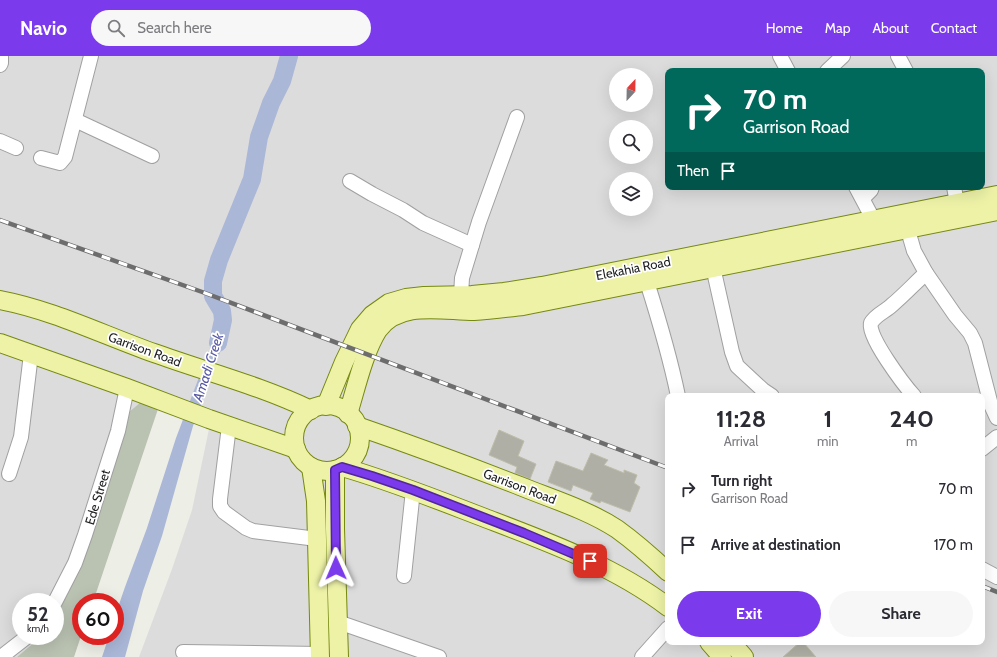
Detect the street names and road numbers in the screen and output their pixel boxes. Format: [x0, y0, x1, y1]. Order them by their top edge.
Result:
street label: Elekahia Road [594, 253, 672, 283]
street label: Garrison Road [106, 328, 184, 370]
street label: Garrison Road [481, 465, 559, 507]
street label: Ede Street [81, 467, 113, 527]

